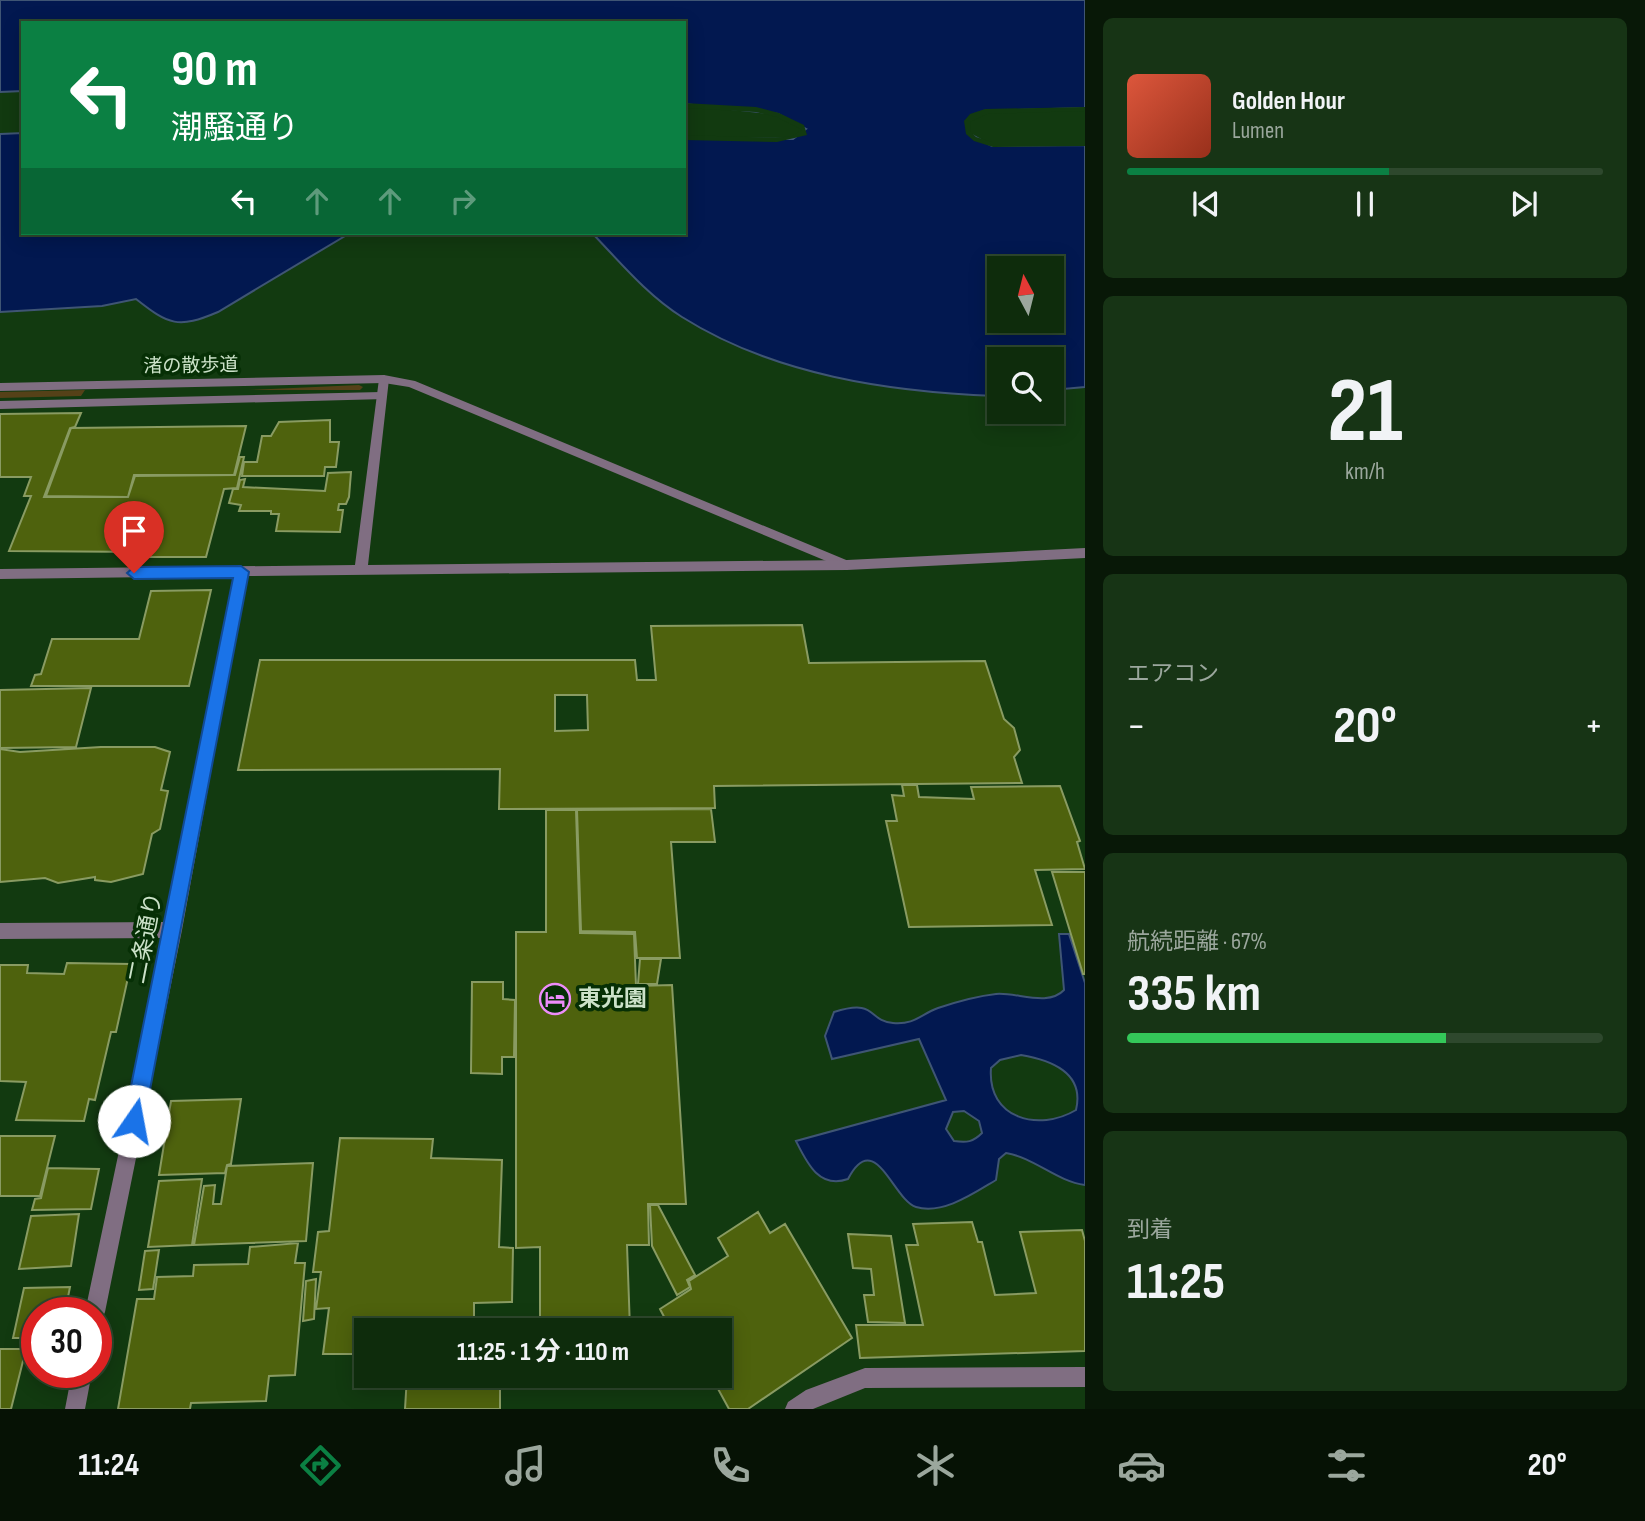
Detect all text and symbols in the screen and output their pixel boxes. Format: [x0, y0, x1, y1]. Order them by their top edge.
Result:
text: 90 m [171, 41, 258, 100]
icon: left [56, 49, 147, 140]
text: Golden Hour [1232, 86, 1345, 117]
text: 潮騒通り [171, 109, 299, 148]
text: Lumen [1232, 117, 1284, 145]
icon: left [225, 182, 263, 220]
icon: ahead [298, 182, 336, 220]
icon: ahead [371, 182, 409, 220]
icon: right [444, 182, 482, 220]
icon: previous [1187, 185, 1225, 223]
icon: pause [1346, 185, 1384, 223]
icon: next [1505, 185, 1543, 223]
north arrow [987, 256, 1064, 332]
map controls [987, 256, 1064, 424]
button: search [987, 347, 1064, 424]
street label: 渚の散歩道 [143, 354, 239, 378]
text: 21 [1327, 358, 1403, 467]
text: km/h [1345, 458, 1385, 486]
pin [104, 501, 164, 573]
icon: arrive [115, 512, 153, 550]
text: エアコン [1127, 660, 1219, 688]
text: 20° [1333, 695, 1397, 758]
text: − [1127, 704, 1146, 749]
text: + [1584, 704, 1603, 749]
street label: 二条通り [123, 890, 169, 986]
text: 航続距離 · 67% [1127, 928, 1267, 956]
text: 335 km [1127, 963, 1261, 1026]
hotel icon: 東光園 [538, 982, 572, 1016]
place label: 東光園 [578, 985, 647, 1013]
position arrow [97, 1084, 171, 1158]
text: 到着 [1127, 1216, 1173, 1244]
text: 11:25 [1127, 1251, 1225, 1314]
speed limit sign: 30 [21, 1297, 112, 1388]
text: 11:25 · 1 分 · 110 m [457, 1337, 629, 1368]
icon: directions [296, 1441, 345, 1490]
icon: music [501, 1441, 550, 1490]
icon: phone [706, 1441, 755, 1490]
icon: climate [911, 1441, 960, 1490]
icon: car [1117, 1441, 1166, 1490]
icon: filters [1322, 1441, 1371, 1490]
text: 11:24 [78, 1446, 139, 1485]
text: 20° [1527, 1446, 1567, 1485]

